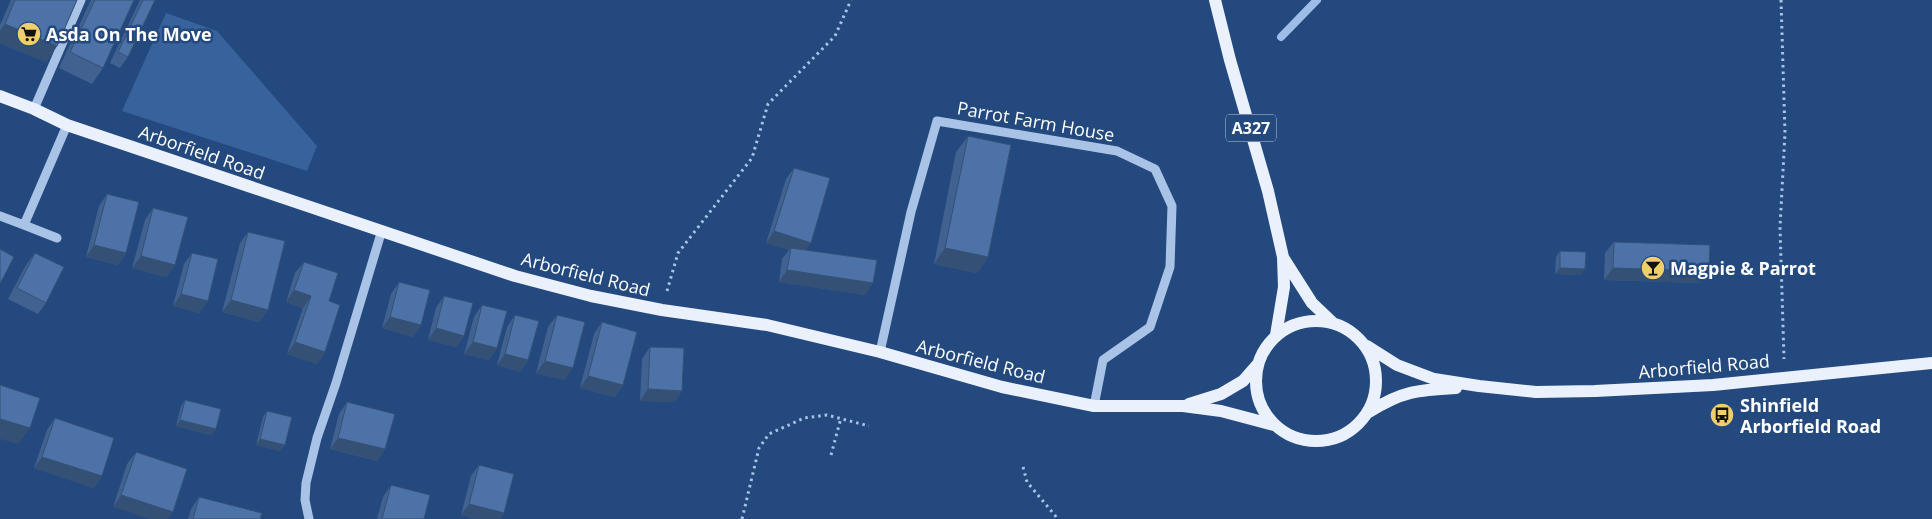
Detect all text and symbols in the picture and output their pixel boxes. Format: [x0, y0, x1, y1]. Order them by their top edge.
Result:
supermarket icon: Asda On The Move [16, 21, 42, 47]
place label: Asda On The Move [46, 22, 212, 46]
street label: Parrot Farm House [955, 95, 1117, 147]
road number: A327 [1226, 115, 1276, 142]
street label: Arborfield Road [136, 119, 268, 185]
street label: Arborfield Road [519, 246, 653, 302]
bar icon: Magpie & Parrot [1640, 255, 1666, 281]
place label: Magpie & Parrot [1670, 256, 1816, 280]
street label: Arborfield Road [914, 333, 1048, 389]
street label: Arborfield Road [1637, 348, 1771, 384]
place label: Shinfield Arborfield Road [1740, 393, 1881, 438]
bus stop icon: Shinfield Arborfield Road [1709, 402, 1735, 428]

